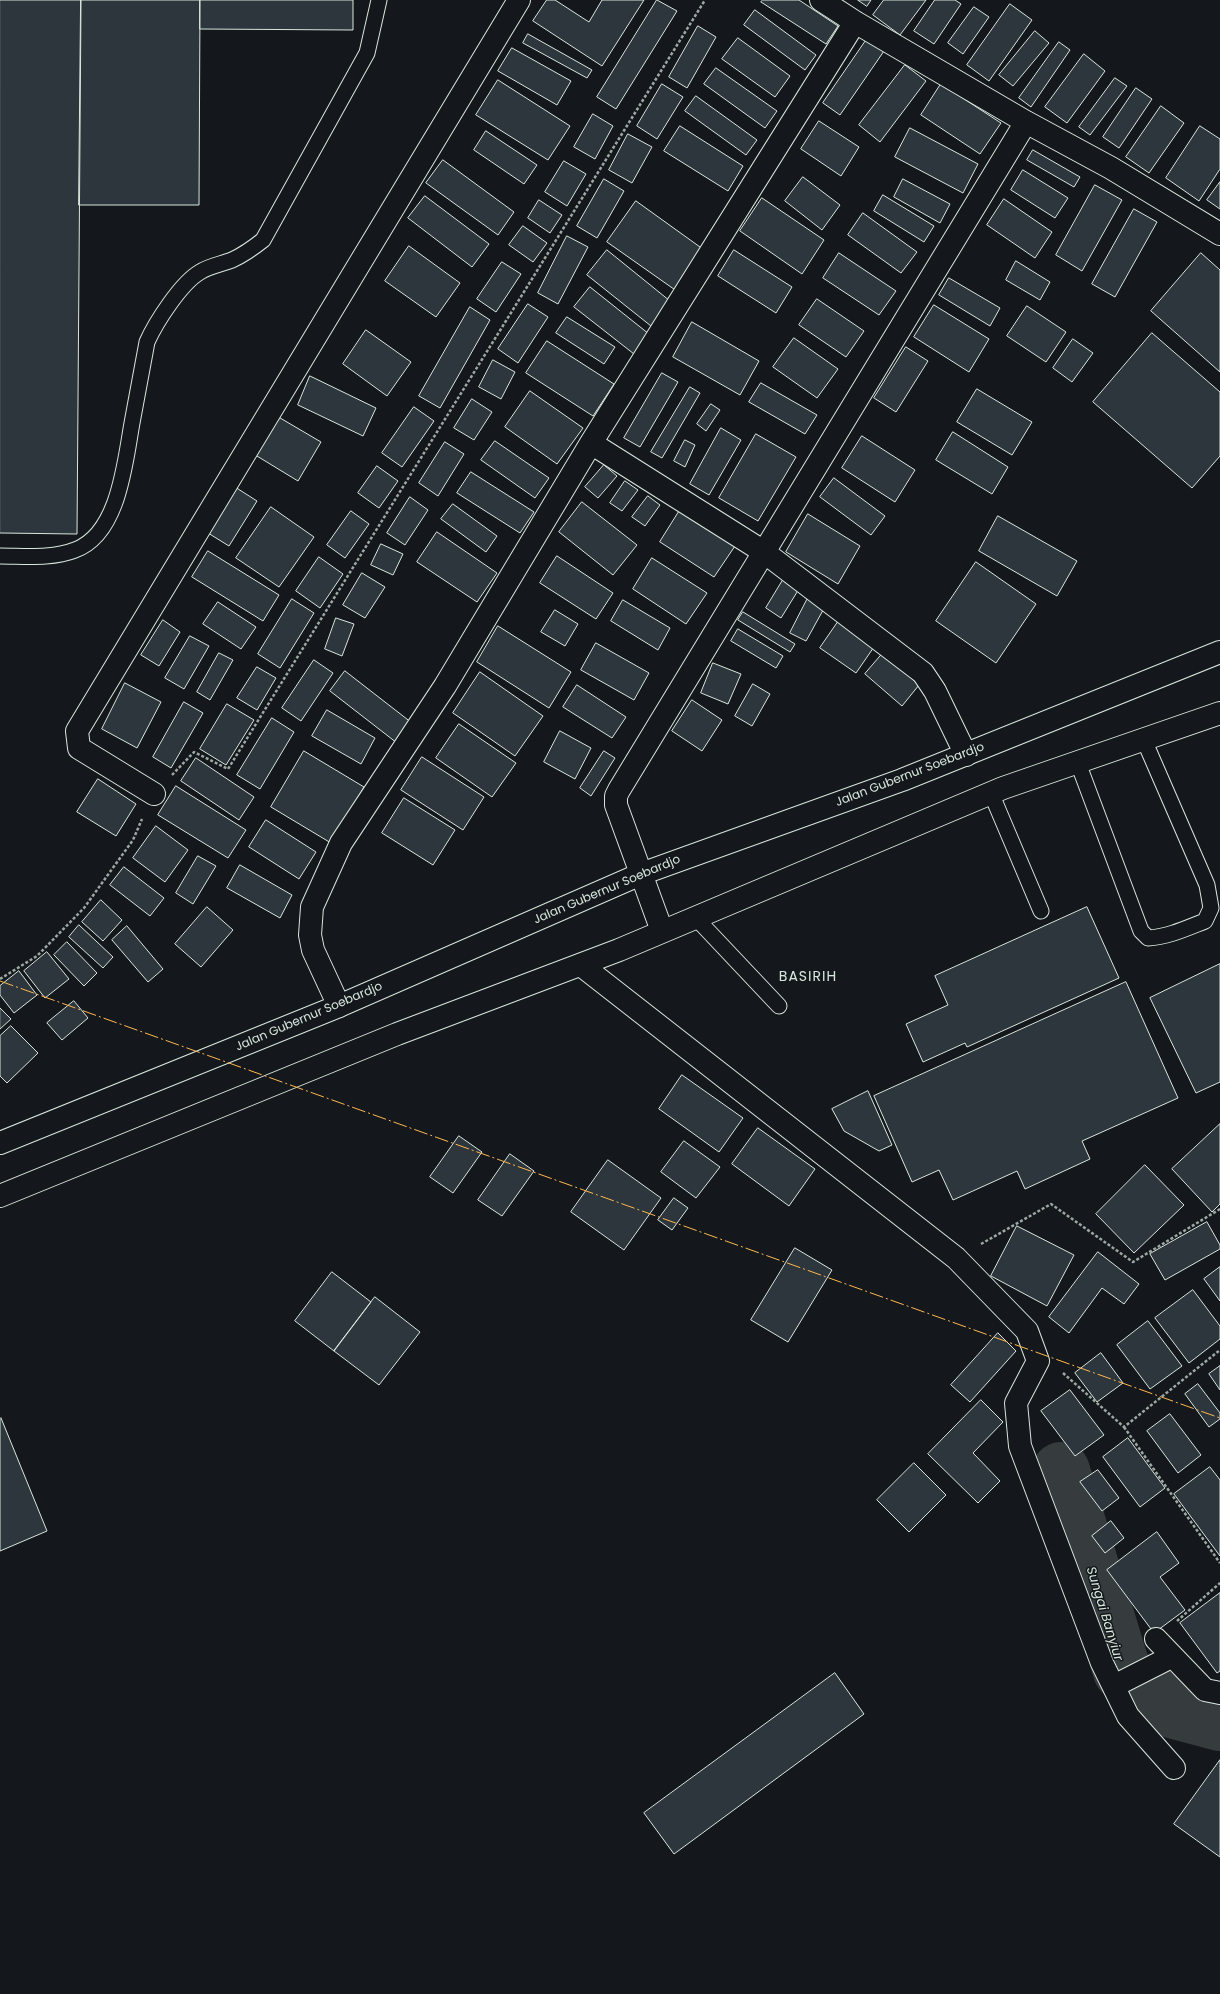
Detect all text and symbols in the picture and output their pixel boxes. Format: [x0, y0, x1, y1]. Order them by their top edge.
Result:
street label: Jalan Gubernur Soebardjo [834, 740, 986, 810]
street label: Jalan Gubernur Soebardjo [531, 852, 683, 928]
district label: BASIRIH [779, 969, 837, 985]
street label: Jalan Gubernur Soebardjo [233, 979, 385, 1055]
water label: Sungai Banyiur [1082, 1565, 1126, 1663]

